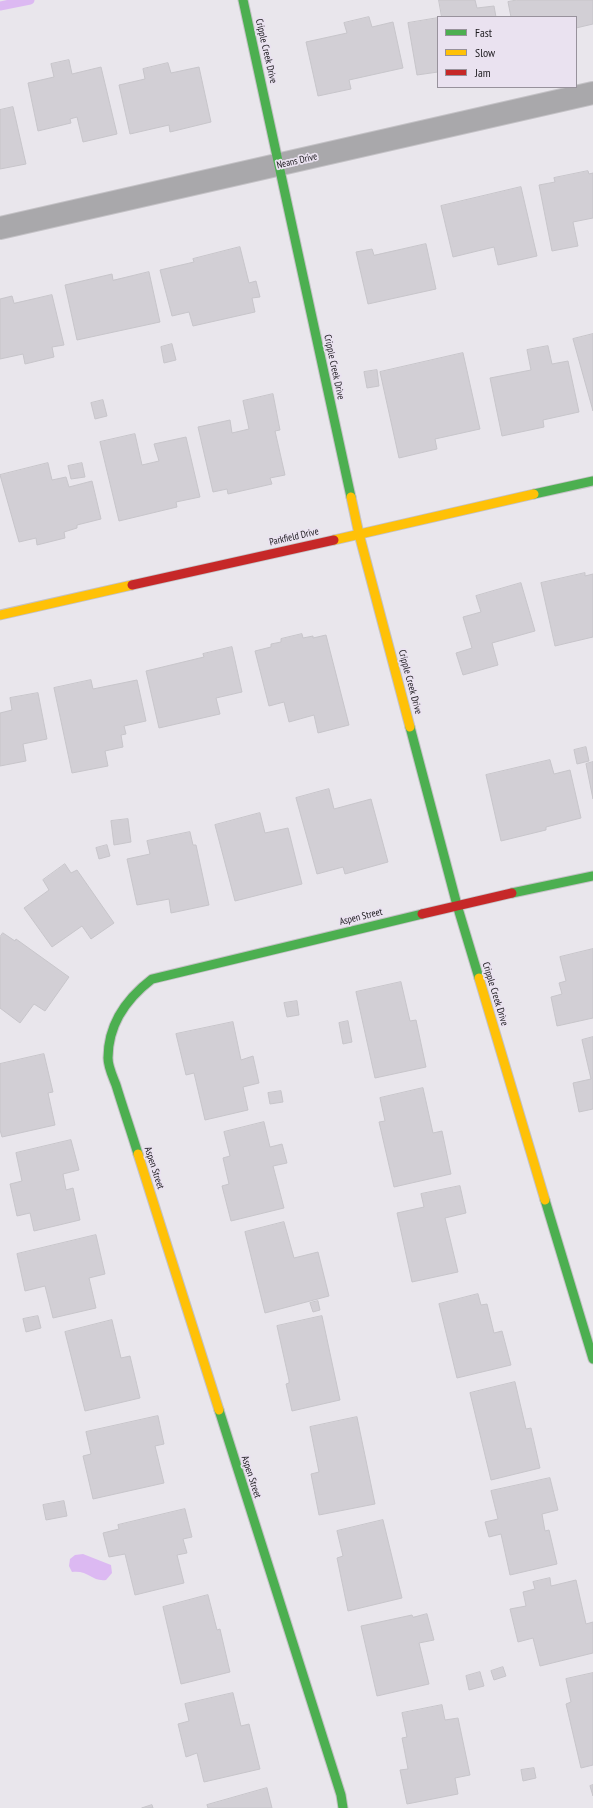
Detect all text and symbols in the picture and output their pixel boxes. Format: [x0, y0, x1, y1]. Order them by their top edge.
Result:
legend [437, 16, 577, 88]
street label: Cripple Creek Drive [253, 17, 279, 85]
text: Fast [475, 25, 492, 40]
text: Slow [475, 45, 495, 60]
text: Jam [475, 65, 491, 80]
street label: Neans Drive [275, 150, 319, 172]
street label: Cripple Creek Drive [321, 333, 347, 401]
street label: Parkfield Drive [268, 525, 320, 549]
street label: Cripple Creek Drive [396, 648, 424, 716]
street label: Aspen Street [338, 906, 384, 928]
street label: Cripple Creek Drive [480, 961, 510, 1027]
street label: Aspen Street [142, 1145, 166, 1191]
street label: Aspen Street [239, 1454, 263, 1500]

